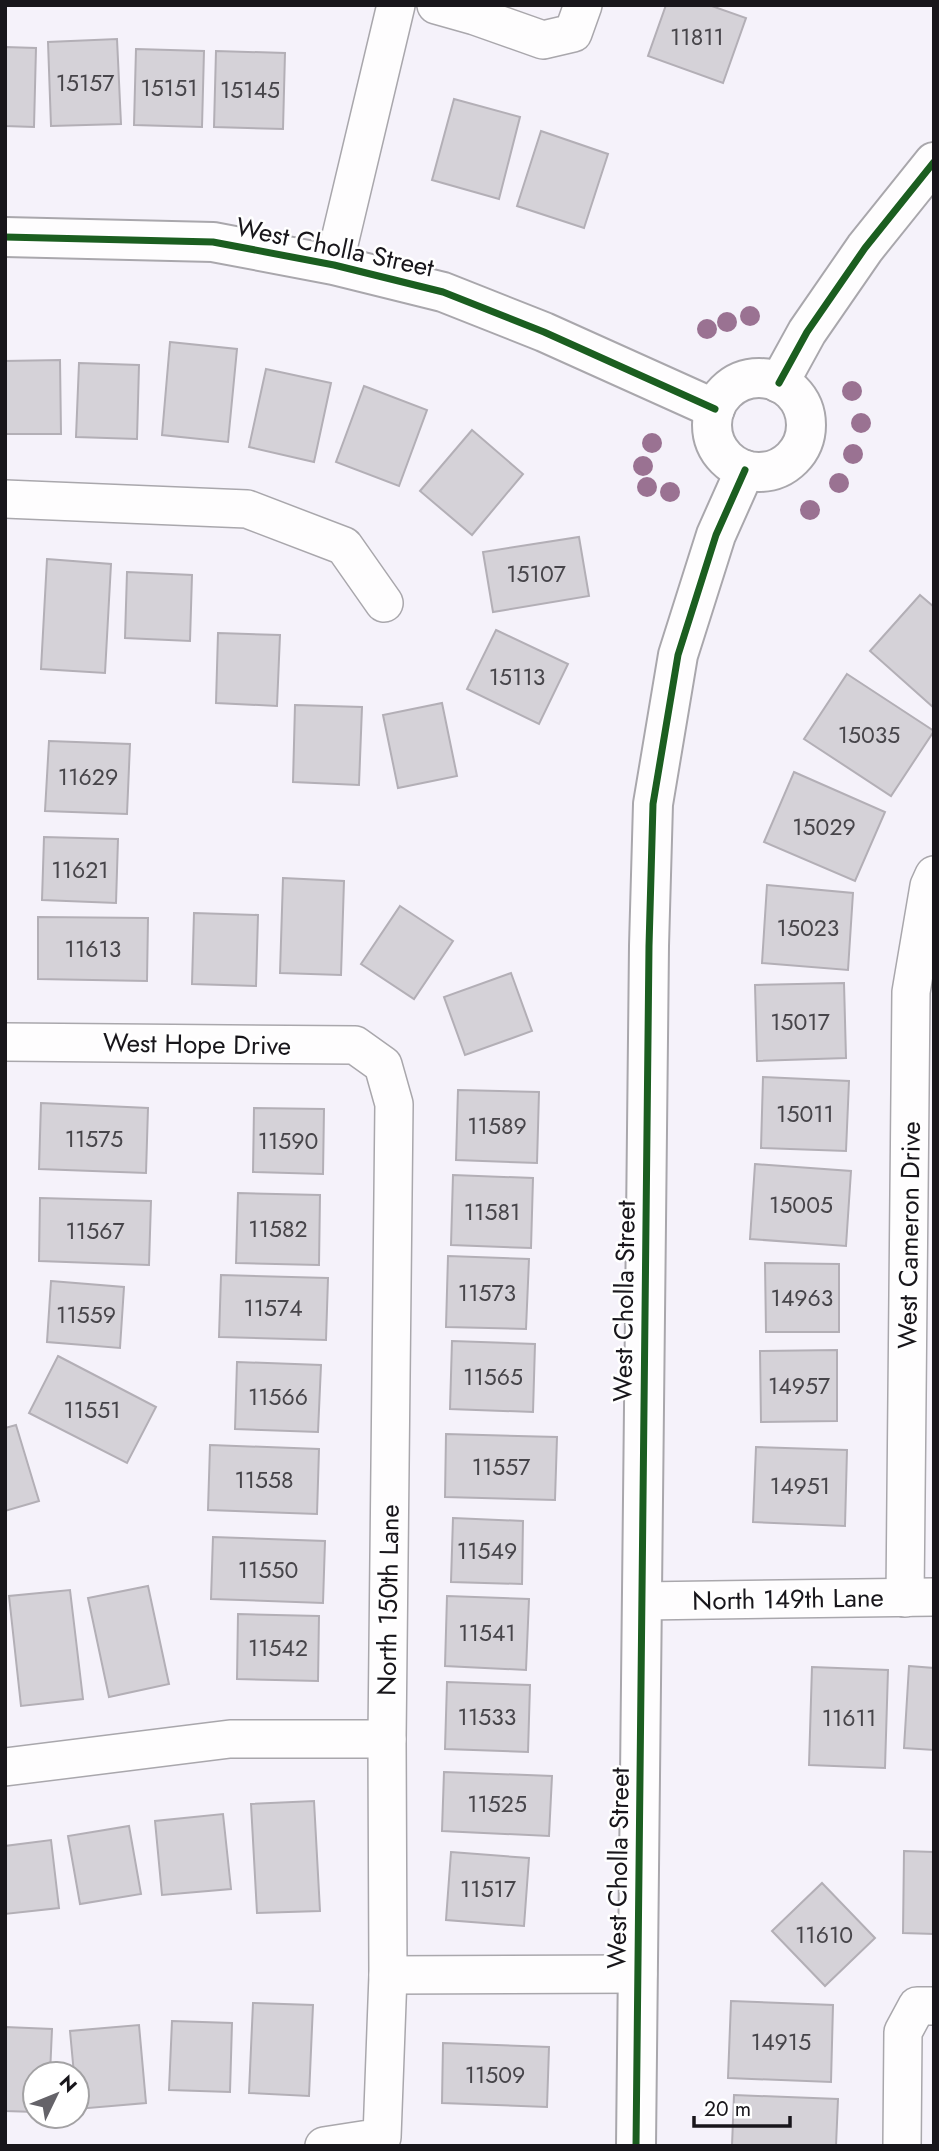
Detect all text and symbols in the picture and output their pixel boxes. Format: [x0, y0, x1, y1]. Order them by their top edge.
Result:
house number: 11811 [670, 20, 724, 54]
house number: 15157 [56, 66, 114, 100]
house number: 15151 [141, 71, 198, 105]
house number: 15145 [220, 73, 280, 107]
street label: West Cholla Street [232, 207, 438, 287]
house number: 15107 [506, 557, 566, 591]
house number: 15113 [489, 660, 545, 694]
house number: 15035 [838, 718, 900, 752]
house number: 11629 [58, 760, 118, 794]
house number: 15029 [792, 810, 856, 844]
house number: 11621 [51, 853, 109, 887]
house number: 15023 [777, 911, 839, 945]
house number: 11613 [65, 932, 121, 966]
house number: 15017 [770, 1005, 830, 1039]
street label: West Hope Drive [103, 1023, 291, 1065]
house number: 15011 [776, 1097, 834, 1131]
house number: 11589 [467, 1109, 527, 1143]
street label: West Cameron Drive [888, 1121, 930, 1349]
house number: 11575 [65, 1122, 123, 1156]
house number: 11590 [258, 1124, 318, 1158]
house number: 15005 [769, 1188, 833, 1222]
house number: 11581 [464, 1195, 520, 1229]
street label: West Cholla Street [603, 1199, 645, 1402]
house number: 11582 [248, 1212, 308, 1246]
house number: 11567 [66, 1214, 125, 1248]
house number: 11573 [458, 1276, 516, 1310]
house number: 14963 [771, 1281, 833, 1315]
house number: 11574 [243, 1291, 303, 1325]
house number: 11559 [56, 1298, 116, 1332]
house number: 11565 [463, 1360, 523, 1394]
house number: 14957 [768, 1369, 830, 1403]
house number: 11566 [248, 1380, 308, 1414]
house number: 11551 [64, 1393, 121, 1427]
house number: 11557 [472, 1450, 530, 1484]
house number: 11558 [234, 1463, 294, 1497]
house number: 14951 [770, 1469, 830, 1503]
street label: North 150th Lane [367, 1504, 409, 1696]
house number: 11549 [457, 1534, 517, 1568]
house number: 11550 [238, 1553, 298, 1587]
street label: North 149th Lane [692, 1578, 884, 1620]
house number: 11541 [458, 1616, 516, 1650]
house number: 11542 [248, 1631, 308, 1665]
house number: 11533 [458, 1700, 516, 1734]
house number: 11611 [822, 1701, 876, 1735]
street label: West Cholla Street [597, 1766, 639, 1969]
house number: 11525 [467, 1787, 527, 1821]
house number: 11517 [460, 1872, 516, 1906]
house number: 11610 [795, 1918, 853, 1952]
house number: 14915 [751, 2025, 811, 2059]
house number: 11509 [465, 2058, 525, 2092]
north arrow [21, 2060, 91, 2130]
text: N [53, 2069, 83, 2098]
scale bar [694, 2084, 790, 2128]
text: 20 m [704, 2094, 751, 2124]

